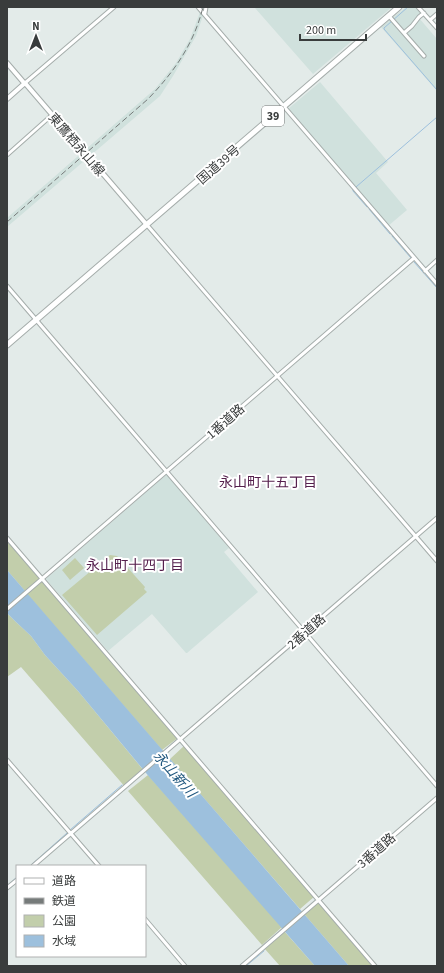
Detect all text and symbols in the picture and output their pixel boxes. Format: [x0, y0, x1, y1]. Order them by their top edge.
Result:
north arrow [16, 16, 56, 56]
scale bar [300, 16, 366, 42]
text: N [32, 19, 40, 34]
text: 200 m [306, 22, 336, 39]
road number: 39 [262, 106, 284, 126]
street label: 東鷹栖永山線 [44, 109, 109, 180]
street label: 国道39号 [193, 141, 244, 189]
street label: 1番道路 [203, 400, 249, 443]
district label: 永山町十五丁目 [219, 473, 317, 493]
district label: 永山町十四丁目 [86, 556, 184, 576]
street label: 2番道路 [284, 610, 330, 653]
water label: 永山新川 [148, 747, 201, 804]
street label: 3番道路 [354, 829, 400, 872]
legend [16, 865, 146, 957]
text: 道路 [52, 873, 76, 890]
text: 鉄道 [52, 893, 76, 910]
text: 公園 [52, 913, 76, 930]
text: 水域 [52, 933, 76, 950]

